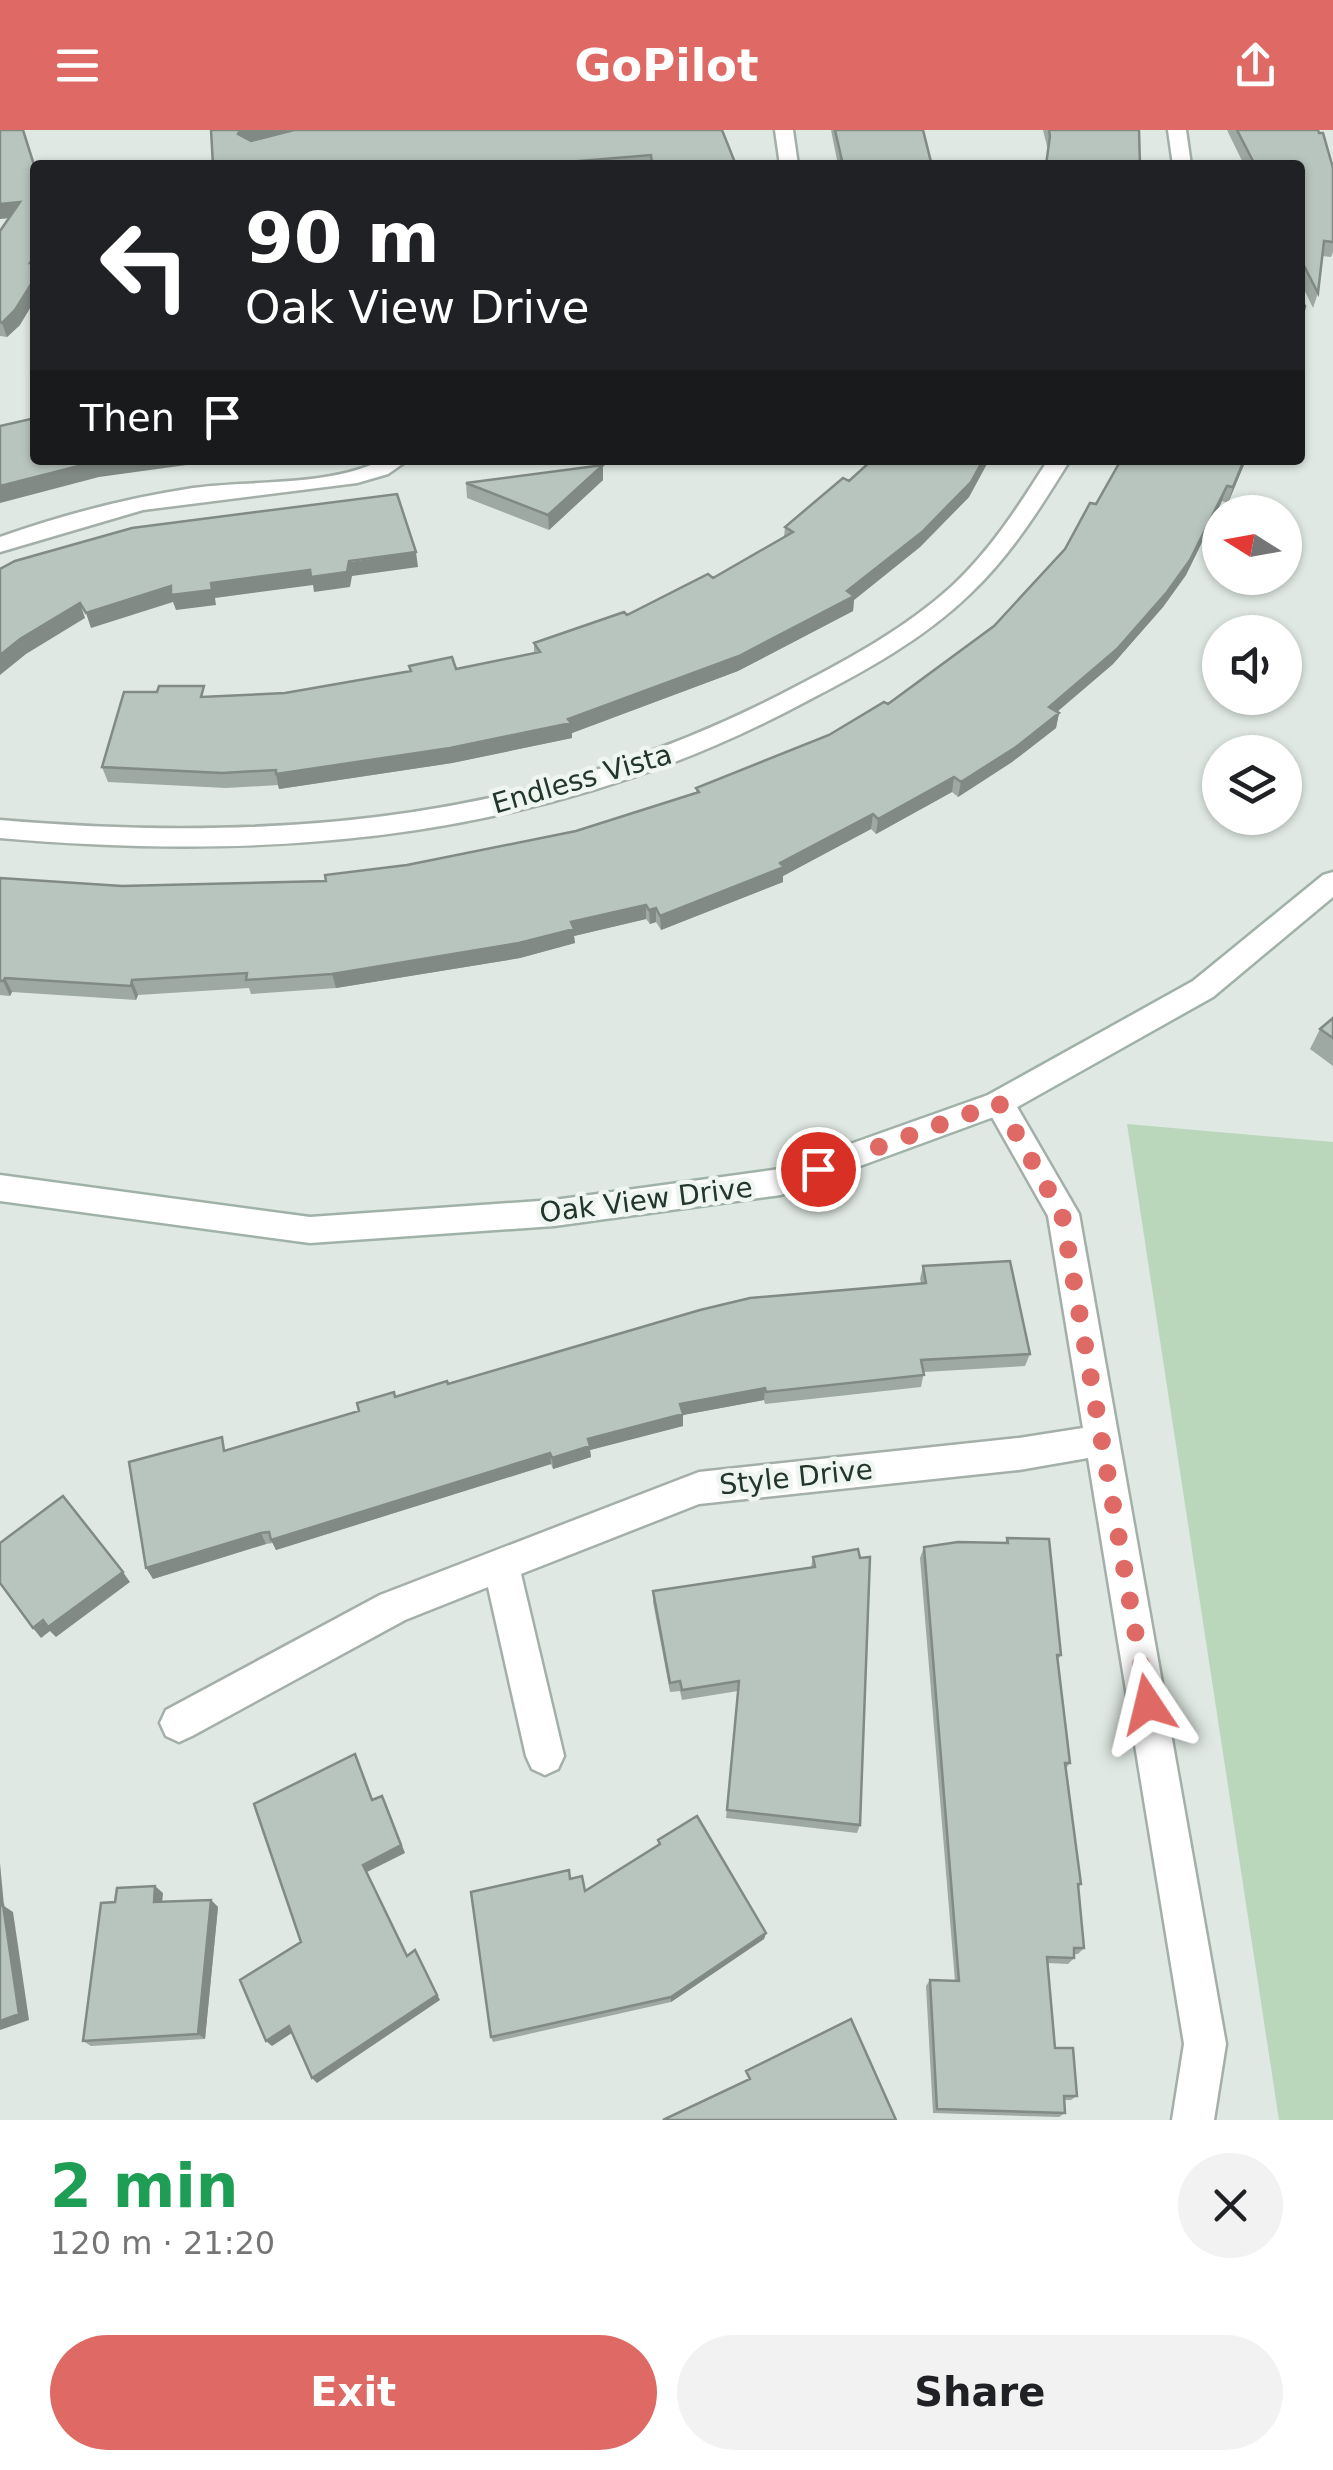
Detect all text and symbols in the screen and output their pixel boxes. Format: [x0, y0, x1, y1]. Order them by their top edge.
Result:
icon: menu [50, 38, 105, 93]
icon: share [1228, 38, 1283, 93]
text: GoPilot [574, 39, 759, 92]
text: 90 m [245, 197, 440, 279]
icon: left [80, 200, 210, 330]
text: Oak View Drive [245, 281, 589, 334]
icon: arrive [195, 390, 250, 445]
text: Then [80, 396, 175, 440]
north arrow [1202, 495, 1302, 595]
map controls [1202, 495, 1302, 835]
button: sound [1202, 615, 1302, 715]
button: layers [1202, 735, 1302, 835]
street label: Endless Vista [488, 738, 676, 820]
pin [776, 1127, 861, 1212]
icon: arrive [791, 1142, 846, 1197]
street label: Oak View Drive [538, 1171, 754, 1229]
street label: Style Drive [718, 1453, 874, 1501]
position arrow [1096, 1652, 1200, 1756]
text: 2 min [50, 2151, 238, 2221]
button: close [1178, 2153, 1283, 2258]
text: 120 m · 21:20 [50, 2224, 275, 2262]
button: Exit [50, 2335, 657, 2450]
button: Share [677, 2335, 1283, 2450]

